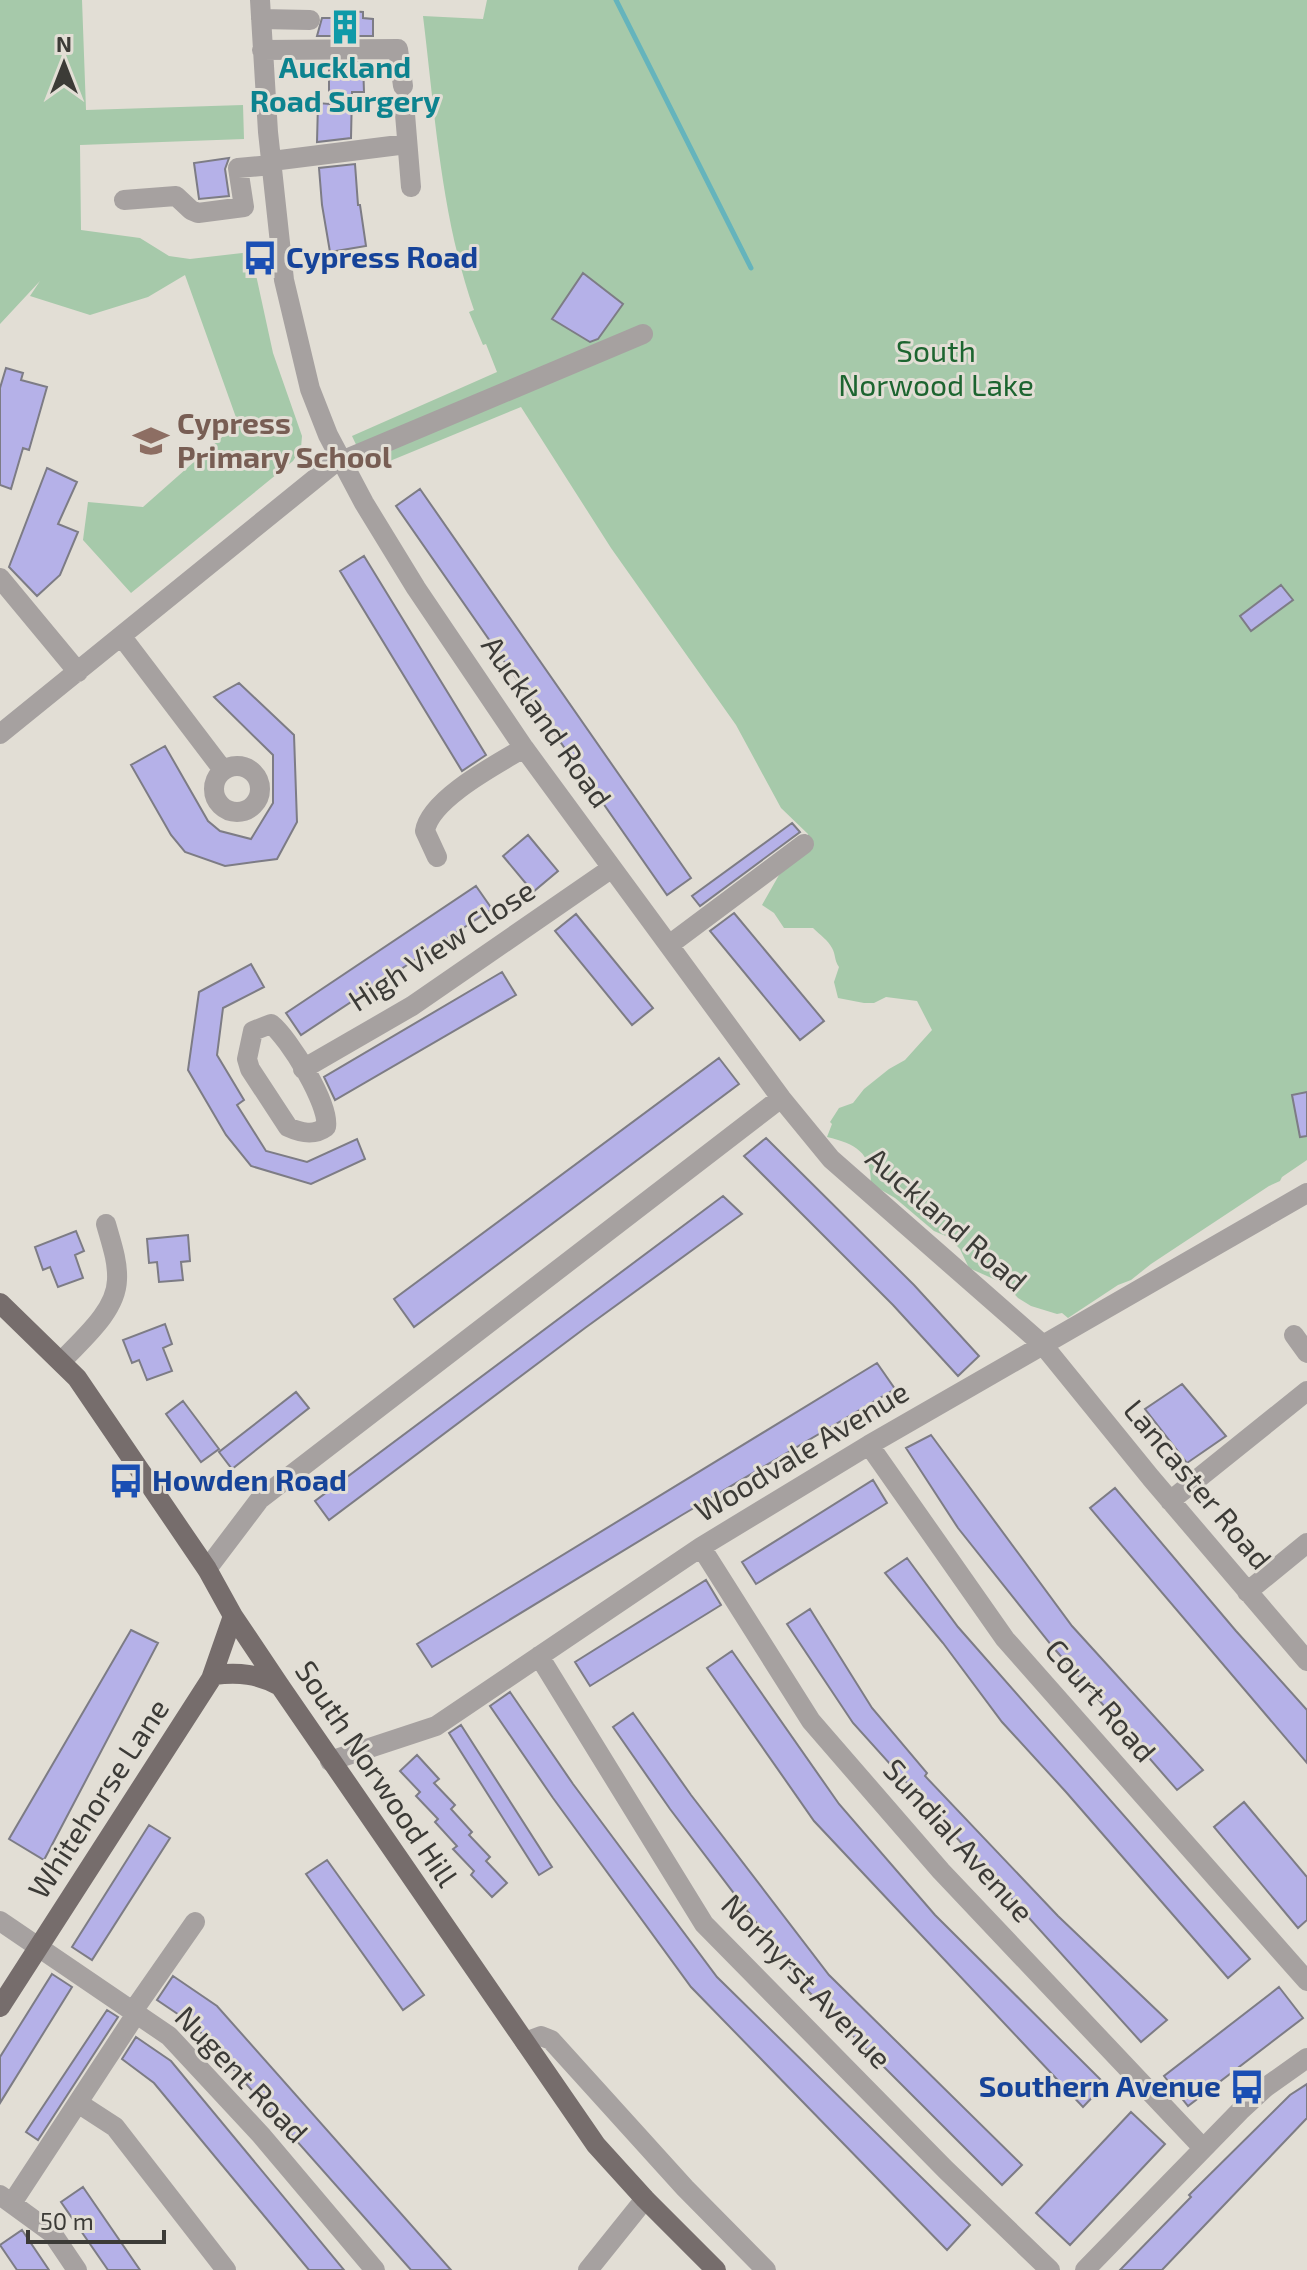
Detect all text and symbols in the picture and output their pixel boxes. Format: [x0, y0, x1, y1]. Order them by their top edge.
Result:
building icon: Auckland Road Surgery [326, 8, 364, 46]
north arrow [24, 24, 104, 104]
text: N [56, 30, 72, 56]
place label: Auckland Road Surgery [250, 48, 440, 119]
place label: Cypress Road [286, 238, 478, 275]
bus stop icon: Cypress Road [241, 239, 279, 277]
park label: South Norwood Lake [838, 332, 1034, 402]
place label: Cypress Primary School [177, 404, 392, 475]
school or university icon: Cypress Primary School [132, 422, 170, 460]
street label: Auckland Road [475, 628, 620, 814]
street label: High View Close [341, 871, 541, 1018]
street label: Auckland Road [859, 1139, 1035, 1298]
street label: Woodvale Avenue [688, 1372, 914, 1528]
street label: Lancaster Road [1117, 1392, 1280, 1576]
place label: Howden Road [152, 1461, 347, 1497]
bus stop icon: Howden Road [107, 1462, 145, 1500]
street label: Court Road [1039, 1631, 1164, 1768]
street label: South Norwood Hill [289, 1653, 467, 1893]
street label: Whitehorse Lane [19, 1691, 175, 1905]
street label: Sundial Avenue [877, 1751, 1042, 1929]
street label: Norhyrst Avenue [715, 1886, 900, 2075]
street label: Nugent Road [168, 1998, 316, 2149]
place label: Southern Avenue [979, 2067, 1221, 2103]
bus stop icon: Southern Avenue [1228, 2068, 1266, 2106]
scale bar [28, 2194, 164, 2244]
text: 50 m [40, 2206, 94, 2235]

